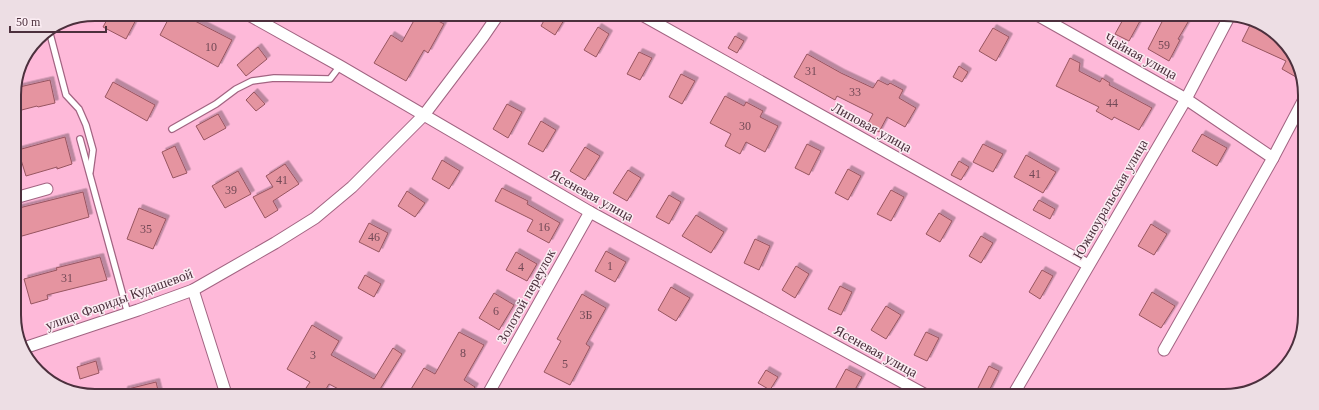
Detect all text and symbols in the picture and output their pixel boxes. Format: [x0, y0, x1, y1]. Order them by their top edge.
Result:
scale bar [10, 8, 106, 34]
text: 50 m [16, 15, 41, 29]
street label: Чайная улица [1102, 30, 1181, 83]
house number: 59 [1158, 38, 1170, 52]
house number: 10 [205, 40, 217, 54]
house number: 31 [805, 64, 817, 78]
house number: 33 [849, 85, 861, 99]
house number: 44 [1106, 96, 1118, 110]
street label: Липовая улица [829, 99, 915, 156]
house number: 30 [739, 119, 751, 133]
street label: Южноуральская улица [1070, 136, 1151, 262]
street label: Ясеневая улица [548, 166, 637, 225]
house number: 41 [1029, 167, 1041, 181]
house number: 41 [276, 173, 288, 187]
house number: 39 [225, 183, 237, 197]
house number: 16 [538, 220, 550, 234]
house number: 35 [140, 222, 152, 236]
house number: 46 [368, 230, 380, 244]
street label: Золотой переулок [494, 246, 559, 346]
house number: 1 [607, 259, 613, 273]
house number: 4 [518, 260, 524, 274]
street label: улица Фариды Кудашевой [43, 266, 195, 333]
house number: 31 [61, 271, 73, 285]
house number: 6 [493, 304, 499, 318]
house number: 3Б [580, 308, 593, 322]
street label: Ясеневая улица [832, 322, 921, 381]
house number: 8 [460, 346, 466, 360]
house number: 3 [310, 348, 316, 362]
house number: 5 [562, 357, 568, 371]

